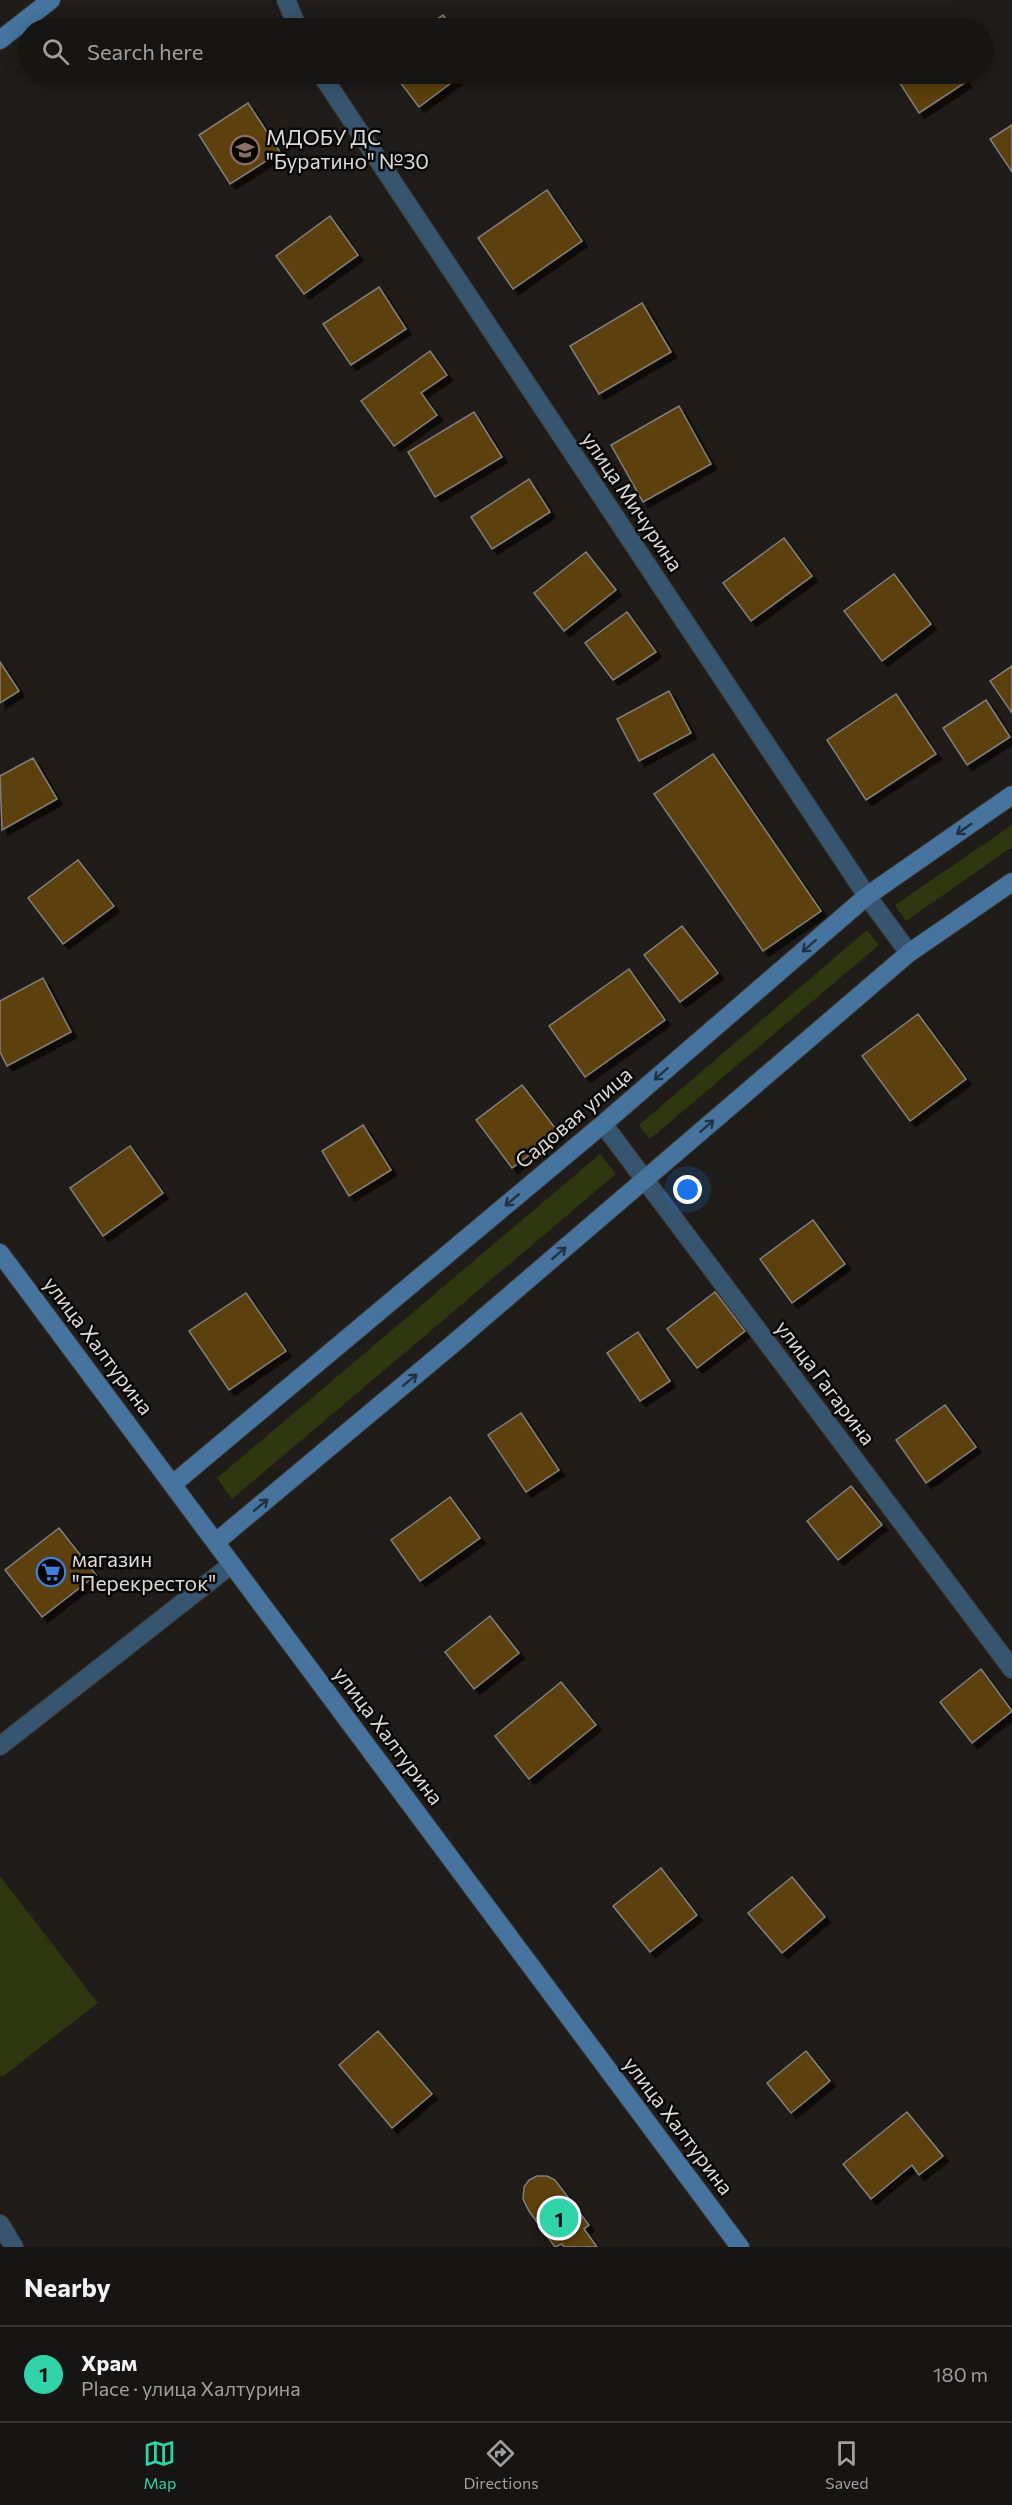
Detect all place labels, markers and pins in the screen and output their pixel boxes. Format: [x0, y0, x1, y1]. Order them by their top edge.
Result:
place label: МДОБУ ДС "Буратино" №30 [266, 124, 429, 173]
school or university icon: МДОБУ ДС "Буратино" №30 [229, 134, 261, 166]
place label: магазин "Перекресток" [72, 1546, 216, 1595]
supermarket icon: магазин "Перекресток" [35, 1556, 67, 1588]
pin: 1 [540, 2196, 578, 2240]

